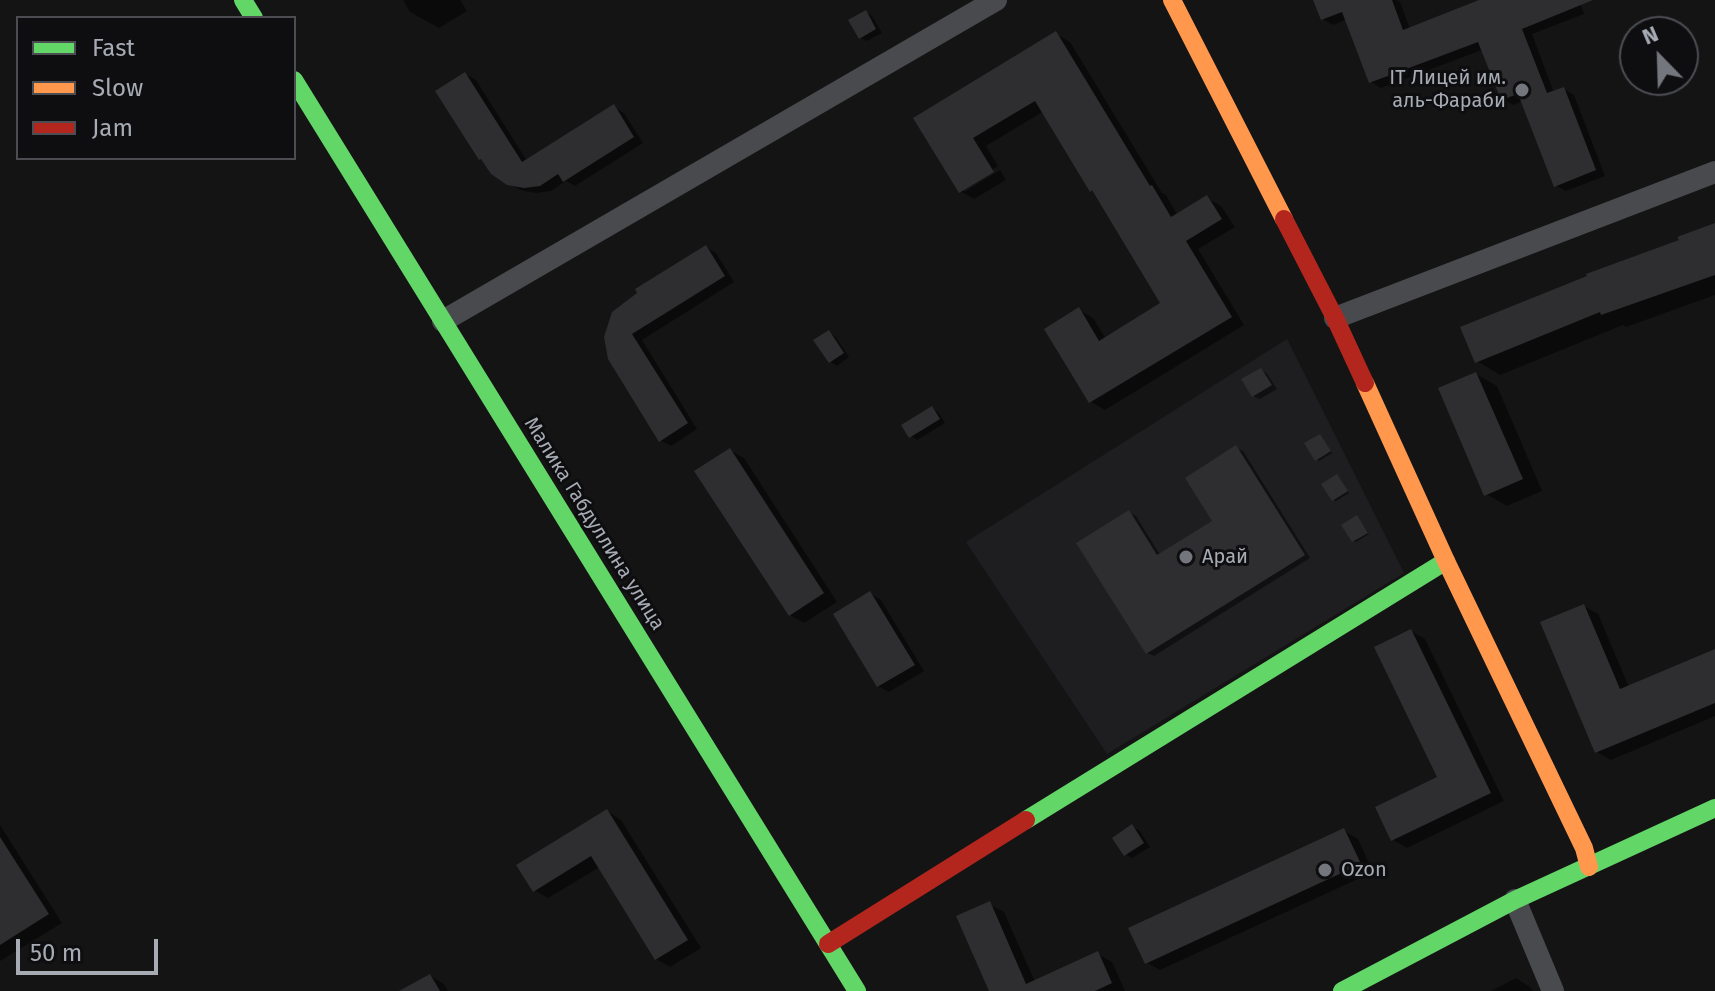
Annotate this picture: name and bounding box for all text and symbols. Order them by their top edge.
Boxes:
legend [16,16,296,160]
north arrow [1619,16,1699,96]
text: N [1638,20,1662,51]
text: Fast [92,34,135,62]
place label: IT Лицей им. аль-Фараби [1389,66,1506,113]
text: Slow [92,74,143,102]
marker: IT Лицей им. аль-Фараби [1513,81,1531,99]
text: Jam [92,114,133,142]
street label: Малика Габдуллина улица [519,413,669,635]
place label: Арай [1202,545,1248,569]
marker: Арай [1177,548,1195,566]
place label: Ozon [1341,858,1387,882]
marker: Ozon [1316,861,1334,879]
scale bar [20,923,162,973]
text: 50 m [30,939,82,967]

